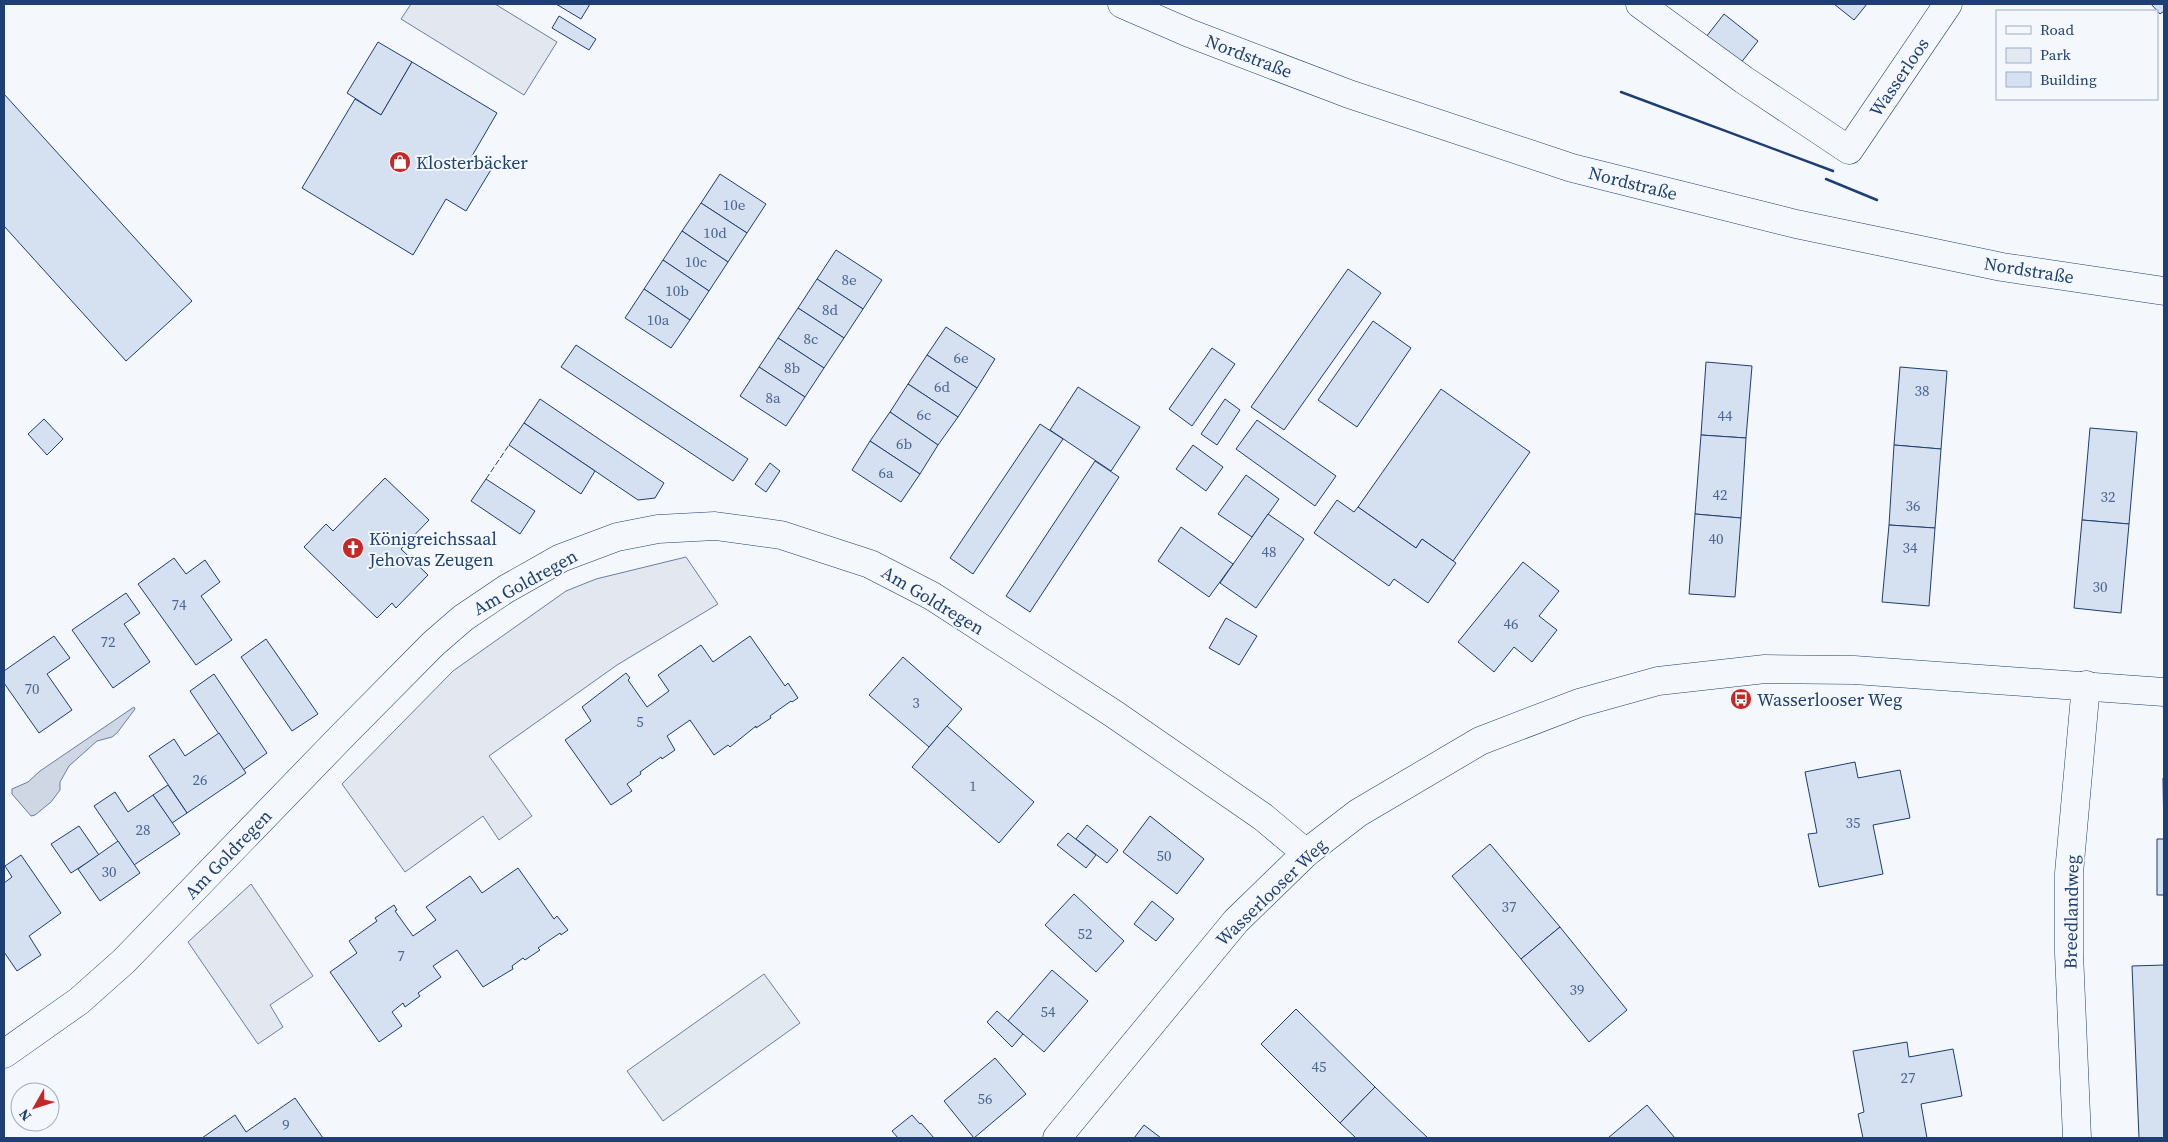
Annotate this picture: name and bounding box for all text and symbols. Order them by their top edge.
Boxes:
legend [1996,10,2158,100]
text: Road [2040,19,2074,40]
street label: Nordstraße [1202,28,1296,84]
street label: Wasserloos [1863,32,1935,121]
text: Park [2040,44,2072,65]
text: Building [2040,69,2097,90]
shop icon: Klosterbäcker [388,150,412,174]
place label: Klosterbäcker [416,150,528,175]
street label: Nordstraße [1586,160,1680,206]
house number: 10e [723,194,746,215]
house number: 10d [703,222,727,243]
house number: 10c [685,251,707,272]
street label: Nordstraße [1982,251,2076,289]
house number: 8e [841,269,857,290]
house number: 10b [665,280,689,301]
house number: 8d [822,299,838,320]
house number: 10a [647,309,670,330]
house number: 8c [804,328,818,349]
house number: 6e [953,347,969,368]
house number: 8b [784,357,800,378]
house number: 6d [934,376,950,397]
house number: 38 [1914,380,1930,401]
house number: 8a [765,387,781,408]
house number: 6c [917,404,931,425]
house number: 44 [1717,405,1733,426]
house number: 6b [896,433,912,454]
house number: 6a [878,462,894,483]
house number: 42 [1712,484,1728,505]
house number: 32 [2100,486,2116,507]
house number: 36 [1905,495,1921,516]
place label: Königreichssaal Jehovas Zeugen [368,526,497,572]
house number: 40 [1708,528,1724,549]
church icon: Königreichssaal Jehovas Zeugen [341,536,365,560]
house number: 34 [1902,537,1918,558]
house number: 48 [1261,541,1277,562]
street label: Am Goldregen [468,543,582,621]
street label: Am Goldregen [877,559,989,641]
house number: 30 [2092,576,2108,597]
house number: 74 [171,594,187,615]
house number: 46 [1503,613,1519,634]
house number: 72 [100,631,116,652]
house number: 70 [24,678,40,699]
bus stop icon: Wasserlooser Weg [1729,687,1753,711]
place label: Wasserlooser Weg [1757,687,1902,712]
house number: 3 [912,692,920,713]
house number: 5 [636,711,644,732]
house number: 26 [192,769,208,790]
house number: 1 [969,775,977,796]
street label: Am Goldregen [179,804,277,904]
house number: 35 [1845,812,1861,833]
house number: 28 [135,819,151,840]
street label: Wasserlooser Weg [1210,833,1332,951]
house number: 50 [1156,845,1172,866]
street label: Breedlandweg [2058,855,2084,969]
house number: 30 [101,861,117,882]
house number: 37 [1501,896,1517,917]
house number: 52 [1077,923,1093,944]
house number: 7 [397,945,405,966]
house number: 39 [1569,979,1585,1000]
house number: 54 [1040,1001,1056,1022]
house number: 45 [1311,1056,1327,1077]
house number: 27 [1900,1067,1916,1088]
north arrow [10,1082,60,1132]
house number: 56 [977,1088,993,1109]
text: N [14,1105,36,1125]
house number: 9 [282,1114,290,1135]

